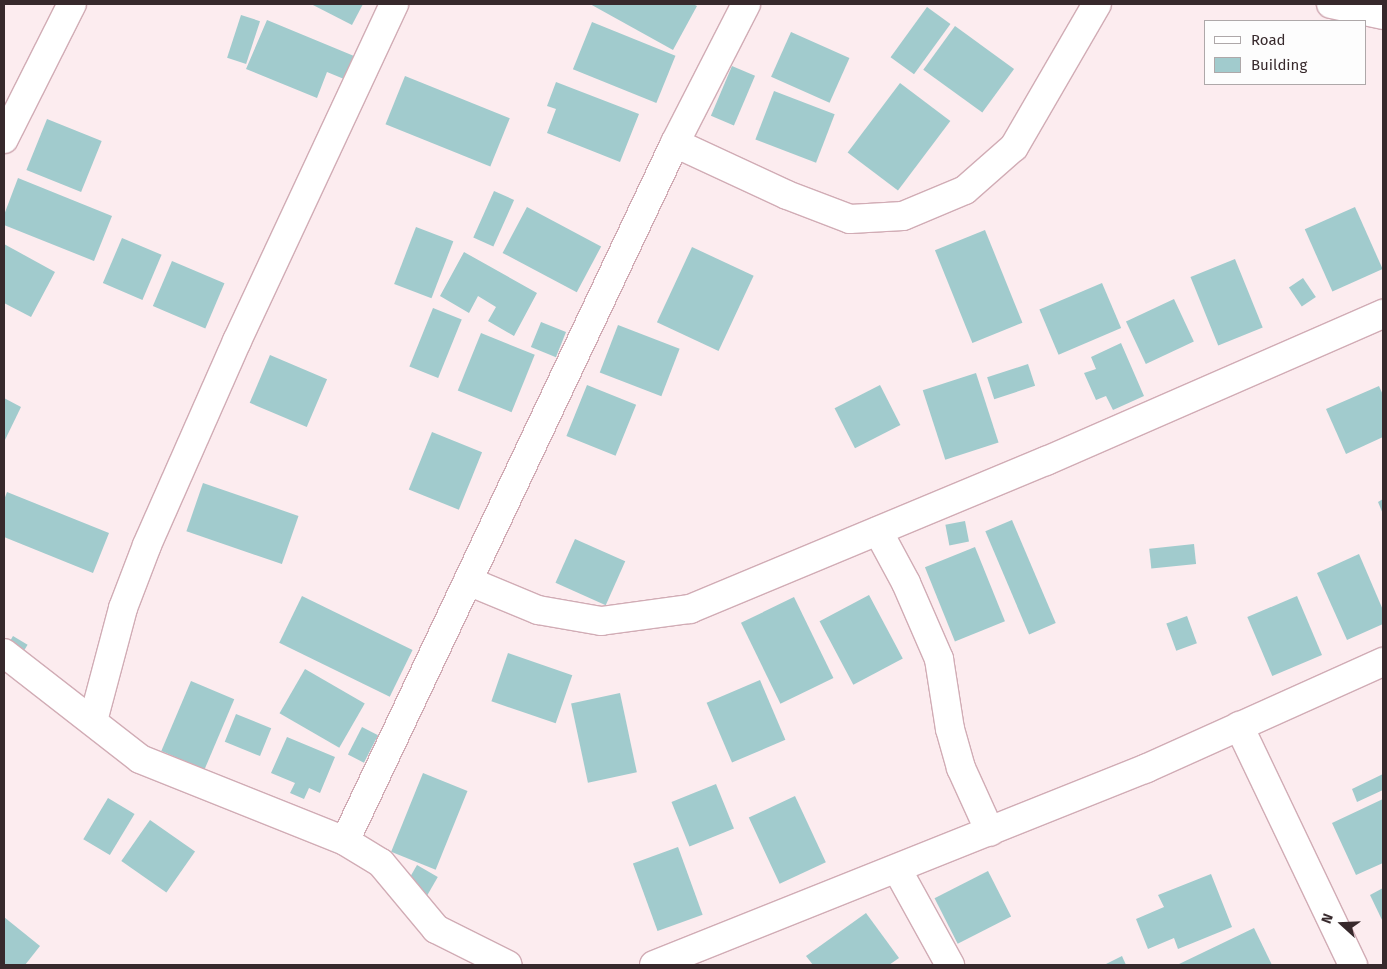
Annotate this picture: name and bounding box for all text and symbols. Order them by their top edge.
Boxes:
legend [1204,20,1367,85]
text: Road [1251,31,1286,49]
text: Building [1251,56,1307,74]
north arrow [1317,899,1367,949]
text: N [1318,911,1337,926]

